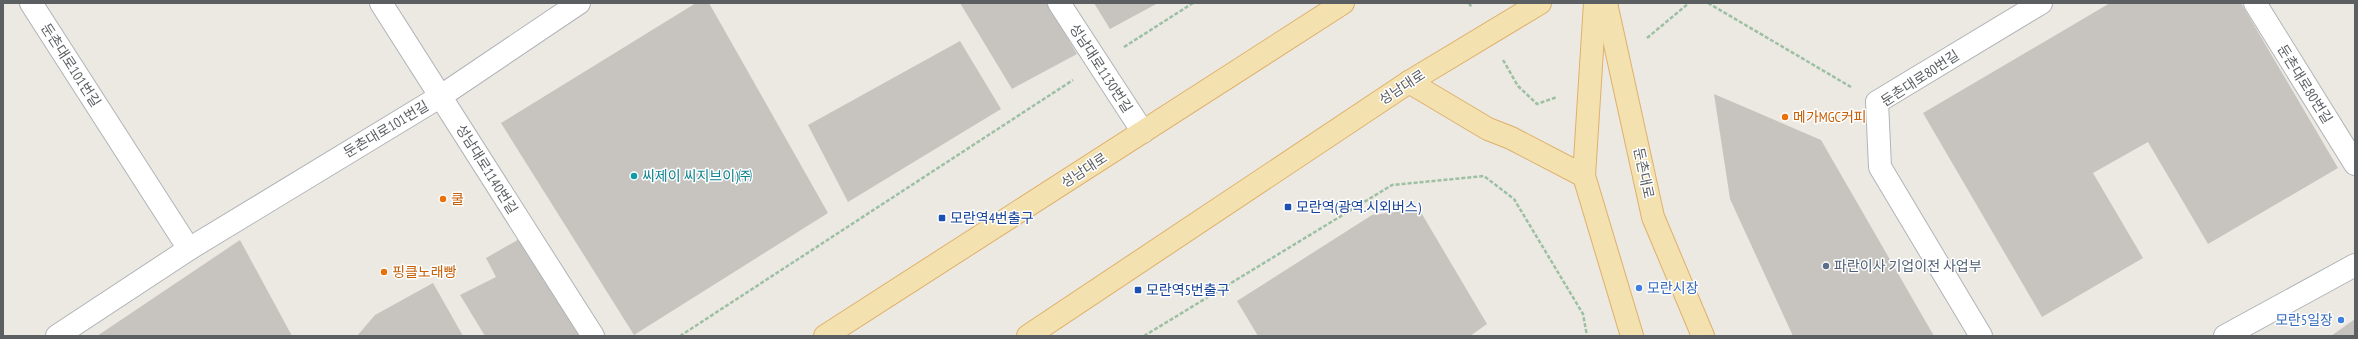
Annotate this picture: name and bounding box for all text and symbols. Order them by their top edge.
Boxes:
street label: 둔촌대로101번길 [37,20,105,110]
street label: 성남대로1130번길 [1066,20,1136,116]
street label: 둔촌대로80번길 [2274,41,2336,127]
street label: 둔촌대로80번길 [1877,46,1963,110]
street label: 성남대로 [1375,65,1429,109]
street label: 둔촌대로101번길 [340,97,432,161]
place label: 메가MGC커피 [1793,108,1867,126]
marker: 메가MGC커피 [1780,112,1790,122]
street label: 성남대로1140번길 [452,121,522,217]
street label: 둔촌대로 [1630,146,1658,200]
street label: 성남대로 [1057,148,1111,192]
place label: 씨제이 씨지브이)㈜ [642,167,752,185]
marker: 씨제이 씨지브이)㈜ [629,171,639,181]
place label: 쿨 [451,190,464,208]
marker: 쿨 [438,194,448,204]
place label: 모란역(광역.시외버스) [1296,198,1422,216]
marker: 모란역(광역.시외버스) [1283,202,1293,212]
place label: 모란역4번출구 [950,209,1034,227]
marker: 모란역4번출구 [937,213,947,223]
place label: 파란이사 기업이전 사업부 [1834,257,1982,275]
marker: 파란이사 기업이전 사업부 [1821,261,1831,271]
place label: 핑클노래빵 [392,263,457,281]
marker: 핑클노래빵 [379,267,389,277]
place label: 모란시장 [1647,279,1699,297]
place label: 모란역5번출구 [1146,281,1230,299]
marker: 모란시장 [1634,283,1644,293]
marker: 모란역5번출구 [1133,285,1143,295]
place label: 모란5일장 [2275,311,2333,329]
marker: 모란5일장 [2336,315,2346,325]

